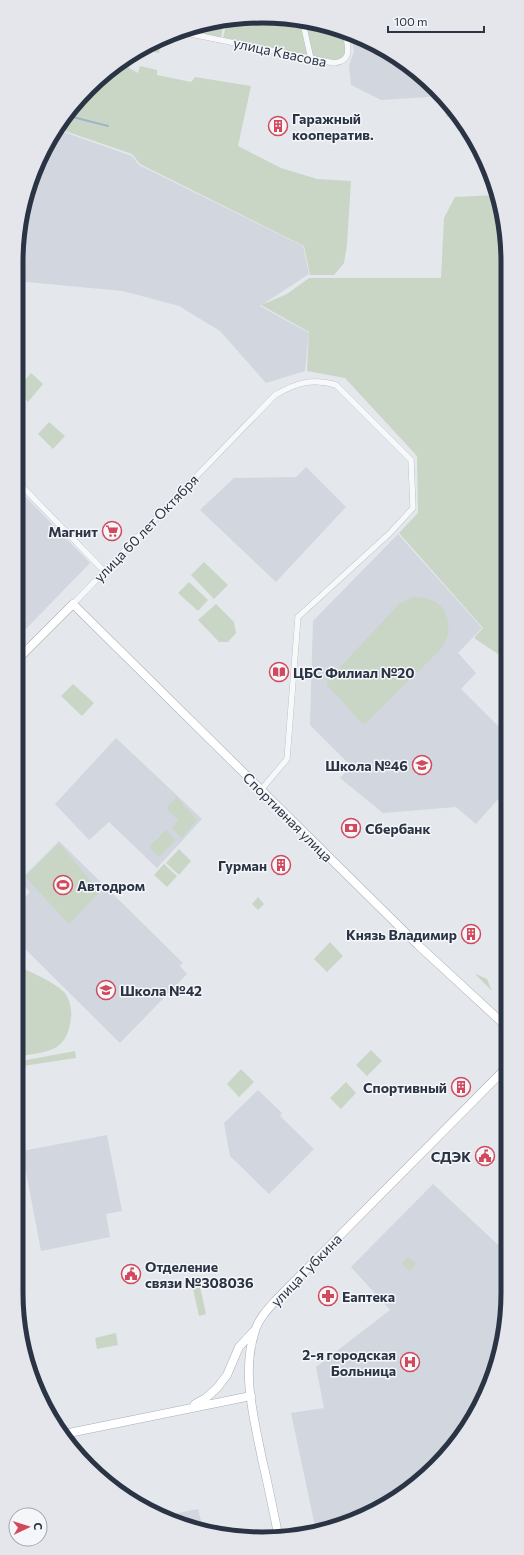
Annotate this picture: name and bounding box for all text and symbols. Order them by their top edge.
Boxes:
scale bar [388,8,484,34]
text: 100 m [394,14,428,28]
street label: улица Квасова [232,34,328,70]
place label: Гаражный кооператив. [292,110,374,143]
building icon: Гаражный кооператив. [267,115,289,137]
street label: улица 60 лет Октября [90,471,202,585]
supermarket icon: Магнит [101,520,123,542]
place label: Магнит [48,523,98,540]
library icon: ЦБС Филиал №20 [268,661,290,683]
place label: ЦБС Филиал №20 [293,664,414,681]
school or university icon: Школа №46 [411,754,433,776]
place label: Школа №46 [325,757,408,774]
street label: Спортивная улица [240,769,336,865]
bank icon: Сбербанк [340,817,362,839]
place label: Сбербанк [365,820,430,837]
building icon: Гурман [270,854,292,876]
place label: Гурман [218,857,267,874]
sports icon: Автодром [52,874,74,896]
place label: Автодром [77,877,145,894]
building icon: Князь Владимир [460,923,482,945]
place label: Князь Владимир [346,926,457,943]
school or university icon: Школа №42 [95,979,117,1001]
place label: Школа №42 [120,982,202,999]
building icon: Спортивный [450,1076,472,1098]
place label: Спортивный [363,1079,447,1096]
public building icon: СДЭК [474,1145,496,1167]
place label: СДЭК [431,1148,471,1165]
street label: улица Губкина [267,1230,345,1310]
place label: Отделение связи №308036 [145,1258,254,1291]
public building icon: Отделение связи №308036 [120,1263,142,1285]
pharmacy icon: Еаптека [317,1285,339,1307]
place label: Еаптека [342,1288,395,1305]
place label: 2-я городская Больница [302,1346,396,1379]
hospital icon: 2-я городская Больница [399,1351,421,1373]
north arrow [8,1507,48,1547]
text: С [32,1522,45,1531]

